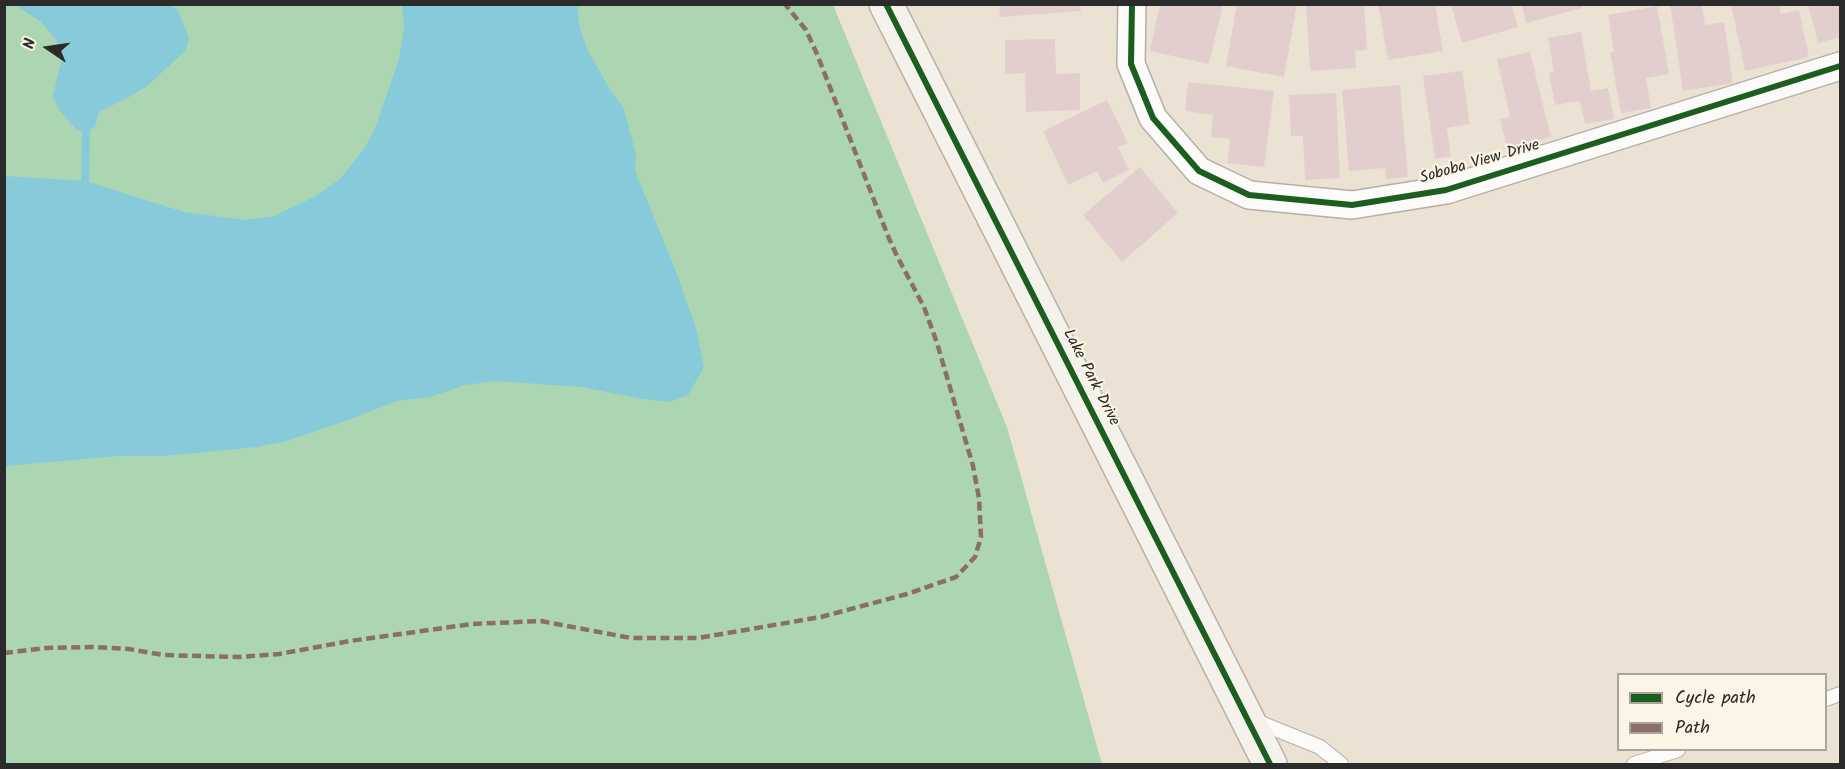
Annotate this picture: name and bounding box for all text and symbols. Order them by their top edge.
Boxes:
north arrow [18,18,78,78]
text: N [17,36,43,52]
street label: Soboba View Drive [1418,137,1542,189]
street label: Lake Park Drive [1057,326,1123,430]
legend [1617,673,1827,751]
text: Cycle path [1675,684,1756,713]
text: Path [1675,714,1710,743]

